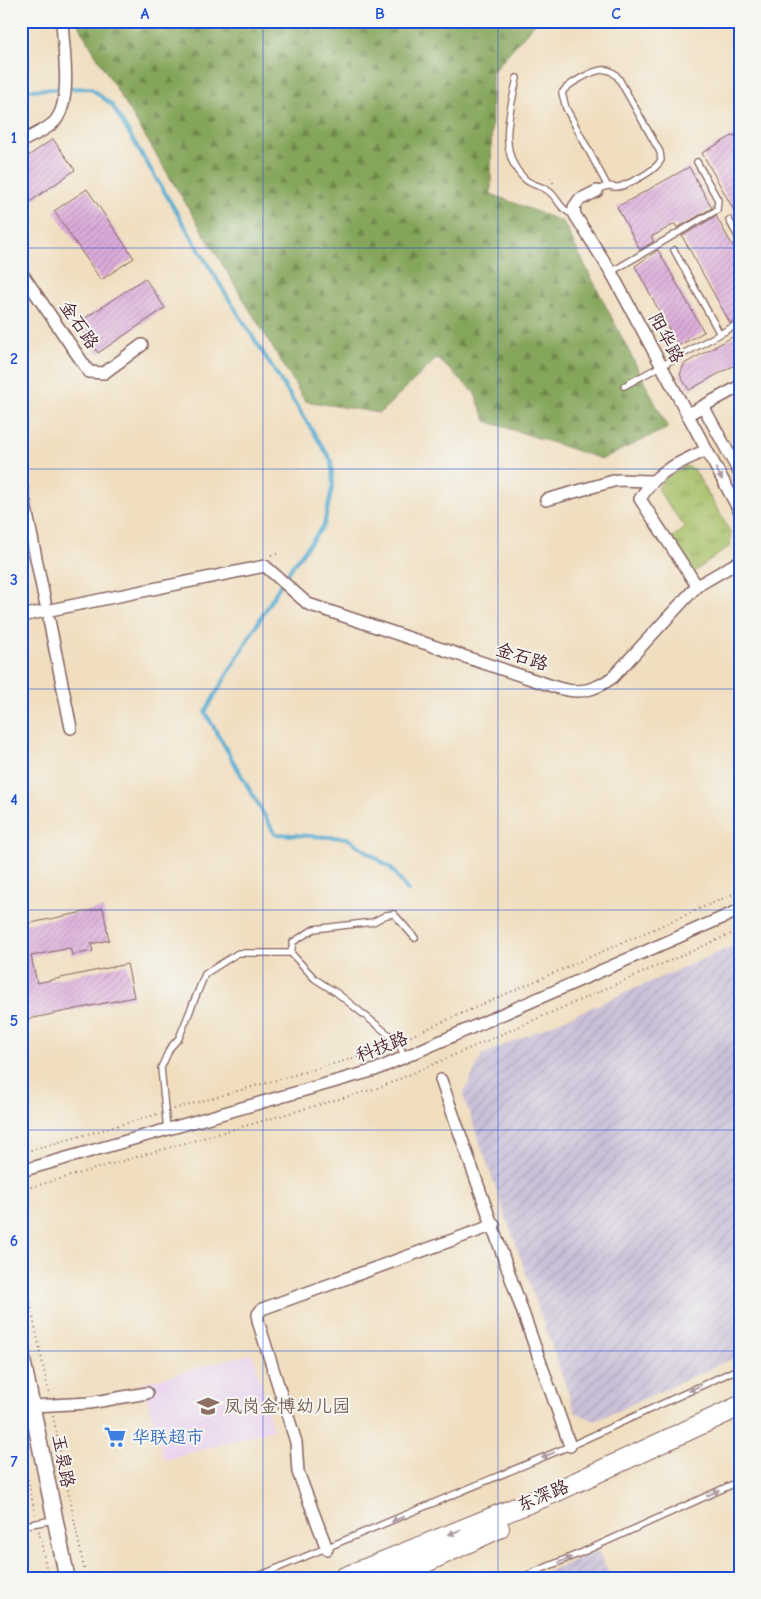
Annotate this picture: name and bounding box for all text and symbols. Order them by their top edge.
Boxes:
text: A [141,5,150,23]
text: B [375,5,385,23]
text: C [611,5,621,23]
text: 1 [11,129,17,147]
street label: 金石路 [55,297,103,353]
street label: 阳华路 [644,309,688,367]
text: 2 [10,350,18,368]
one-way arrow [714,467,723,480]
text: 3 [10,571,18,589]
street label: 金石路 [493,639,551,675]
text: 4 [10,791,18,809]
text: 5 [10,1012,18,1030]
street label: 科技路 [353,1028,411,1066]
text: 6 [10,1232,18,1250]
one-way arrow [688,1384,703,1392]
school or university icon: 凤岗金博幼儿园 [195,1393,221,1419]
place label: 凤岗金博幼儿园 [224,1396,350,1417]
supermarket icon: 华联超市 [102,1424,128,1450]
place label: 华联超市 [132,1427,204,1448]
street label: 玉泉路 [48,1432,78,1490]
one-way arrow [541,1452,555,1460]
text: 7 [10,1453,18,1471]
street label: 东深路 [514,1476,572,1516]
one-way arrow [706,1489,720,1497]
one-way arrow [391,1515,405,1523]
one-way arrow [448,1529,463,1536]
one-way arrow [558,1555,572,1563]

